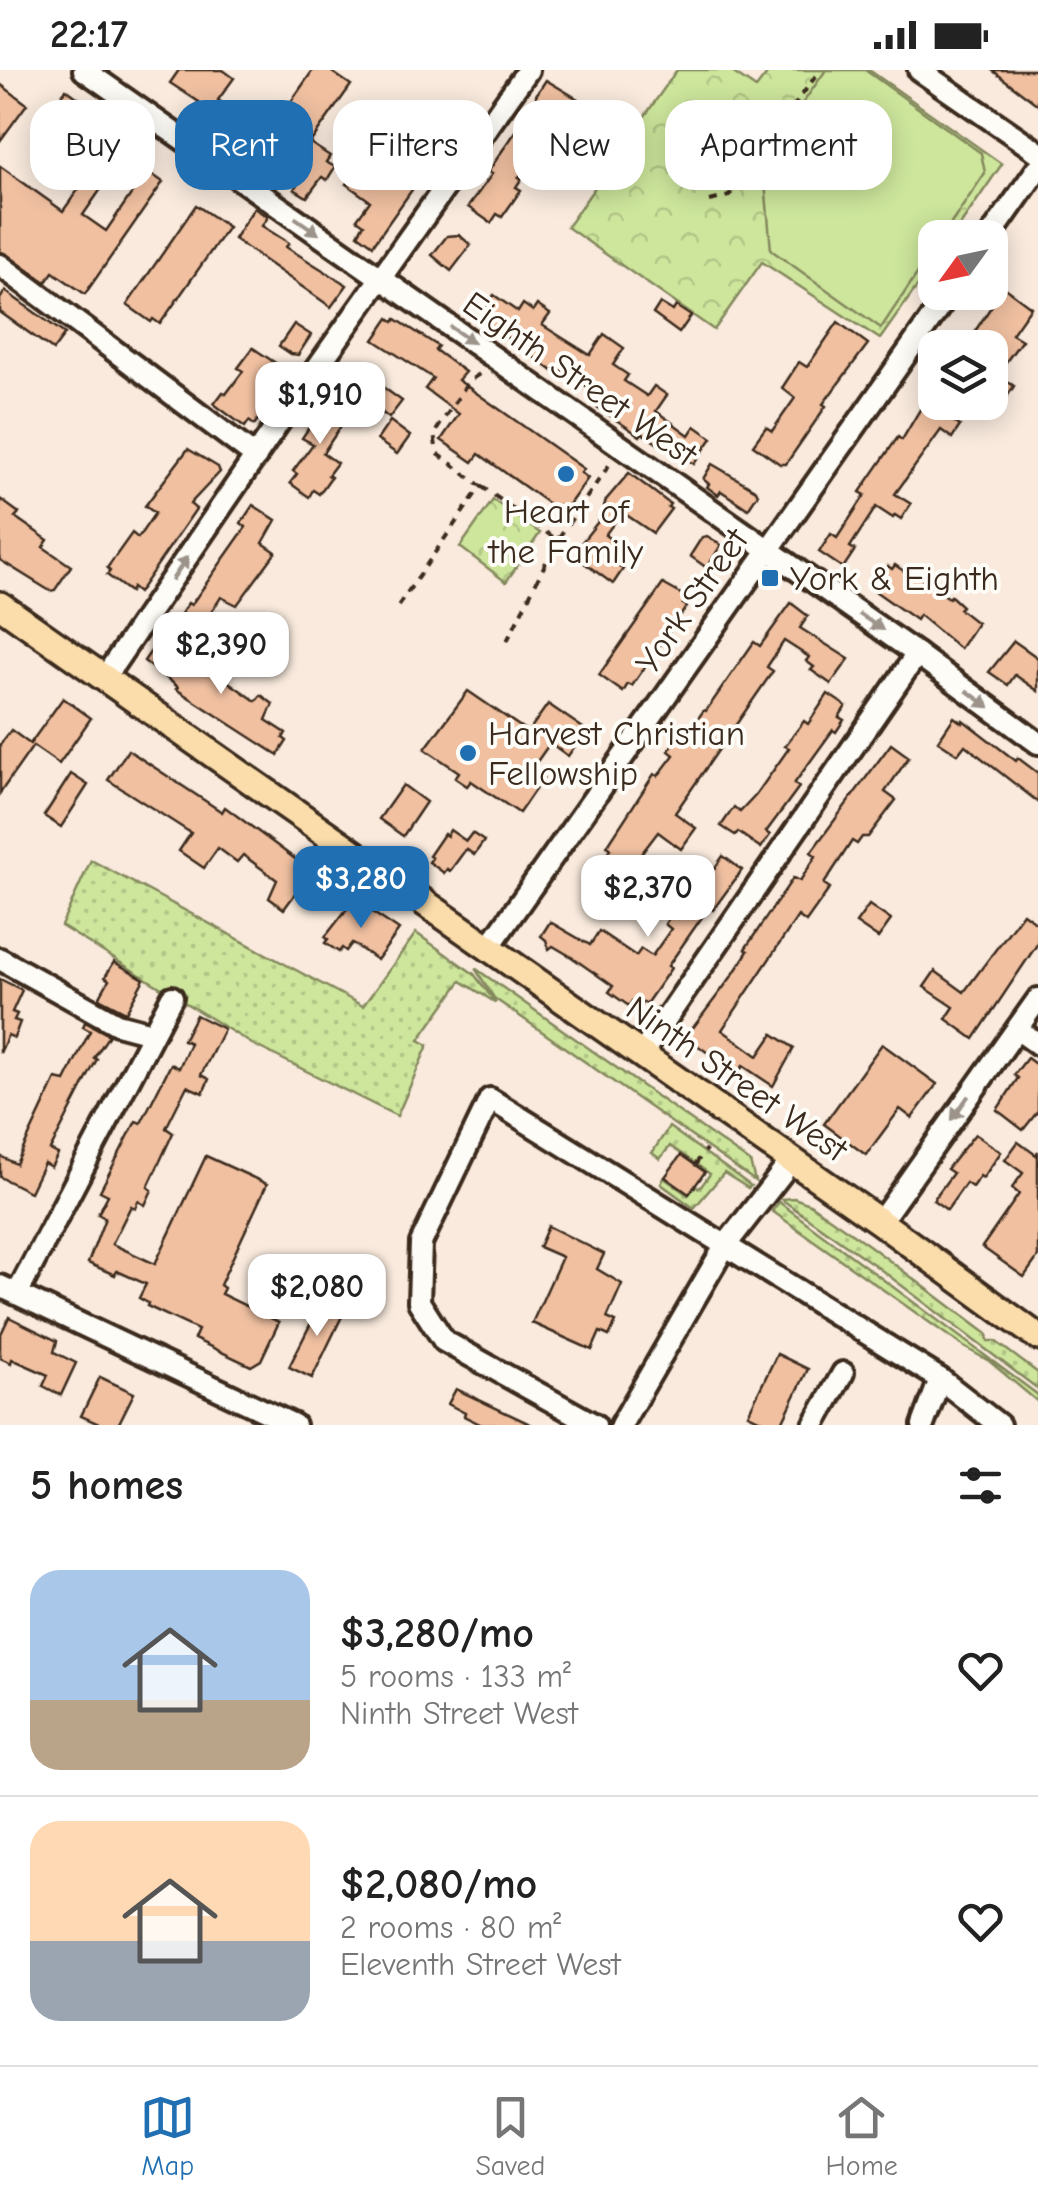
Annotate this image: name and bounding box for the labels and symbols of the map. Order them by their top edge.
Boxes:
one-way arrow [293,216,320,235]
north arrow [918,220,1008,310]
street label: Eighth Street West [455,283,706,476]
one-way arrow [449,325,475,344]
pin: $1,910 [239,362,401,447]
marker: Heart of the Family [555,463,577,485]
place label: Heart of the Family [487,491,644,572]
street label: York Street [627,520,757,681]
one-way arrow [170,554,189,581]
place label: York & Eighth [790,558,999,599]
marker: York & Eighth [759,567,781,589]
pin: $2,390 [140,612,302,697]
one-way arrow [857,613,884,631]
one-way arrow [965,688,991,708]
place label: Harvest Christian Fellowship [488,713,745,794]
marker: Harvest Christian Fellowship [457,742,479,764]
pin: $3,280 [280,846,442,931]
pin: $2,370 [567,855,729,940]
street label: Ninth Street West [619,988,856,1171]
one-way arrow [951,1095,970,1122]
pin: $2,080 [236,1254,398,1339]

